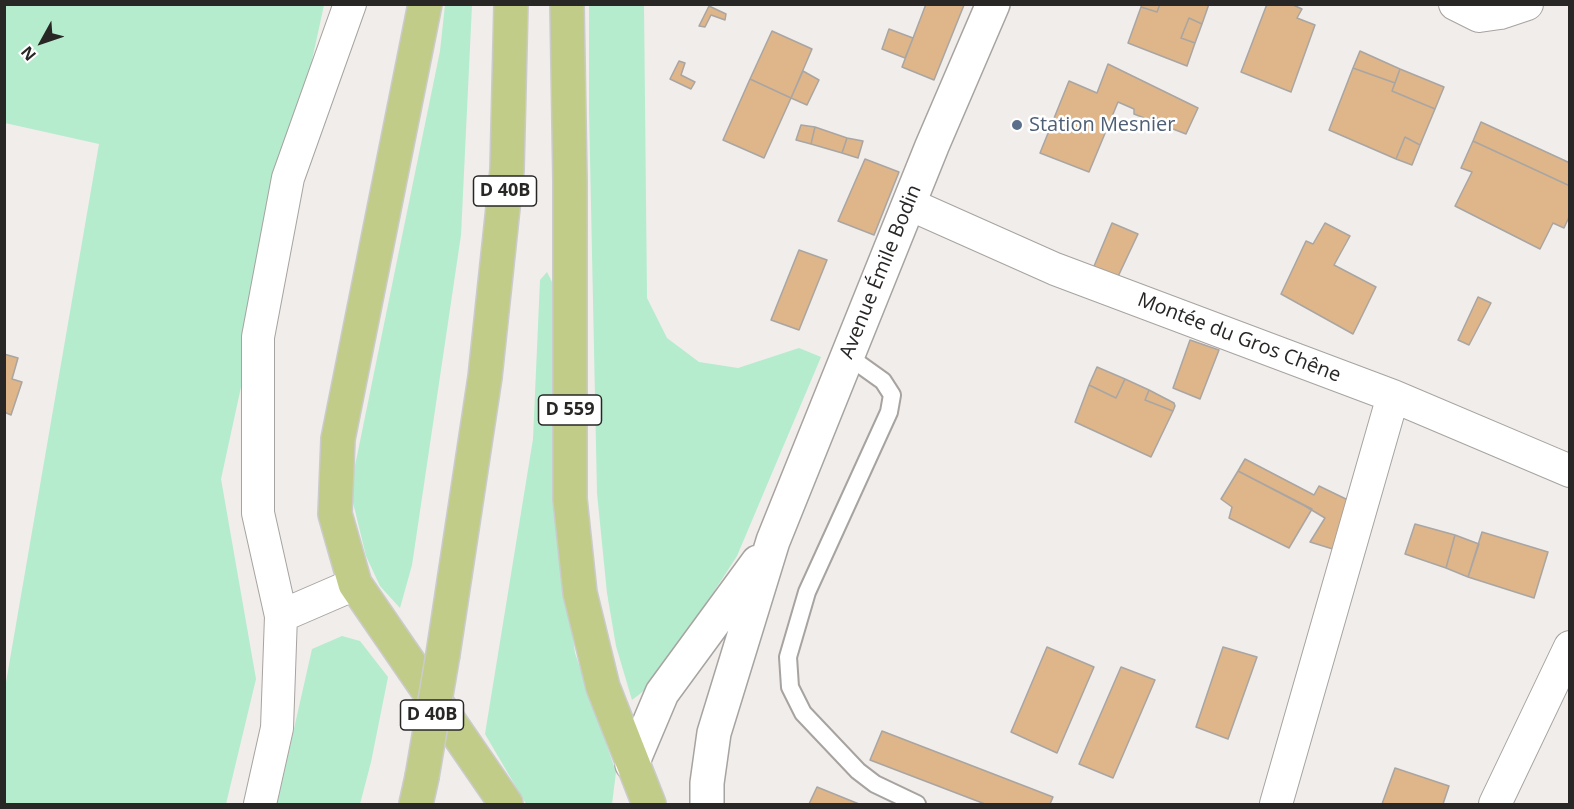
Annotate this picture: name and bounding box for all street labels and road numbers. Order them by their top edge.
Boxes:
road number: D 40B [474,176,536,206]
street label: Avenue Émile Bodin [835,182,927,362]
street label: Montée du Gros Chêne [1134,288,1344,388]
road number: D 559 [538,395,602,425]
road number: D 40B [400,700,464,730]

